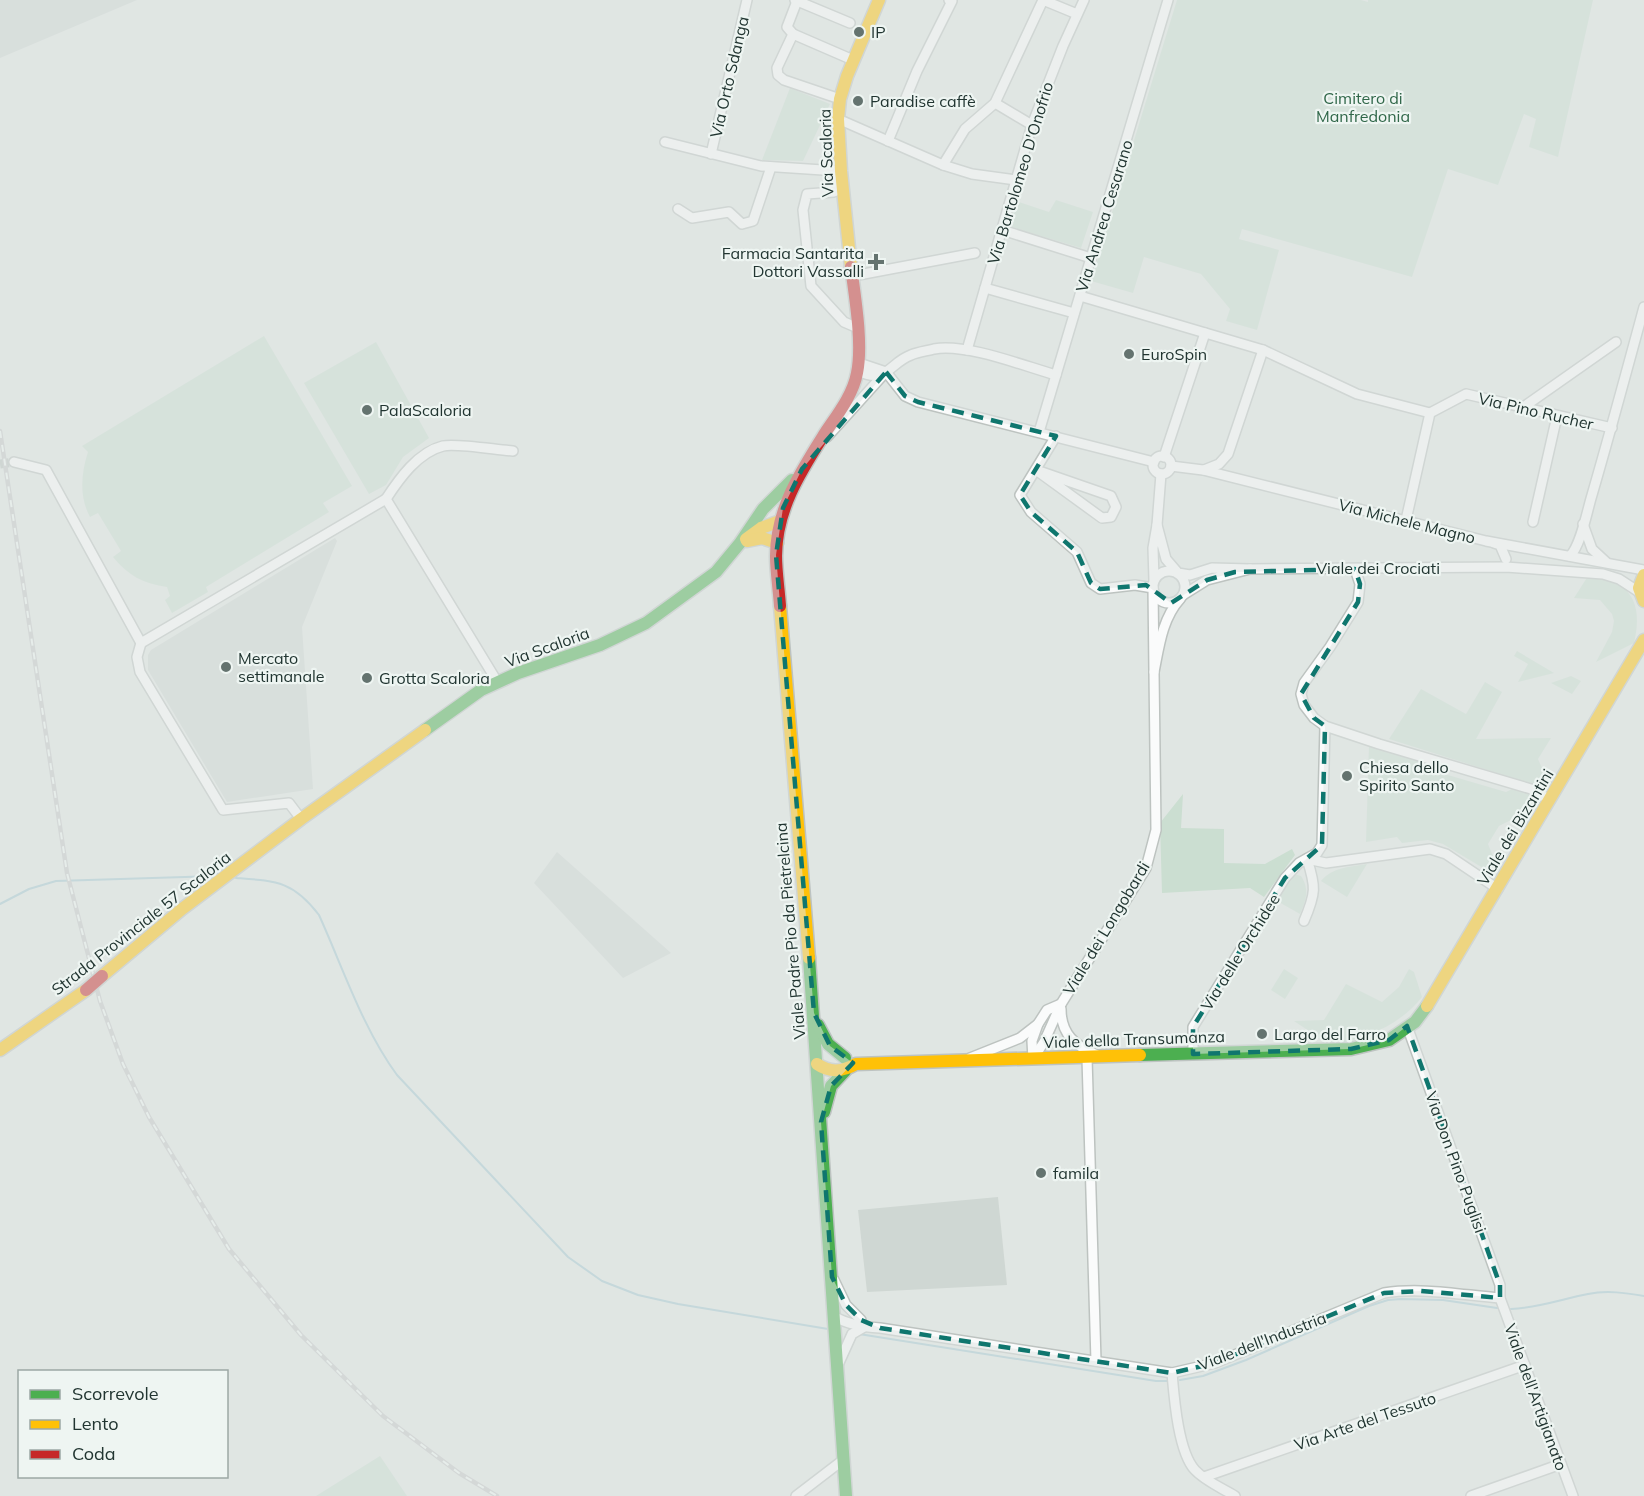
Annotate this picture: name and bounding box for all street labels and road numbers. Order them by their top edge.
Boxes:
street label: Via Orto Sdanga [705,14,753,140]
street label: Via Bartolomeo D'Onofrio [983,79,1057,267]
street label: Via Scaloria [814,109,838,197]
street label: Via Andrea Cesarano [1071,137,1137,295]
street label: Via Pino Rucher [1476,388,1596,434]
street label: Via Michele Magno [1336,494,1478,548]
street label: Viale dei Crociati [1316,558,1440,578]
street label: Via Scaloria [502,622,592,672]
street label: Viale dei Bizantini [1472,765,1558,889]
street label: Viale Padre Pio da Pietrelcina [771,822,809,1040]
street label: Strada Provinciale 57 Scaloria [47,847,235,999]
street label: Viale dei Longobardi [1058,858,1154,998]
street label: Via delle Orchidee [1196,890,1284,1014]
street label: Viale della Transumanza [1043,1026,1225,1052]
street label: Via Don Pino Puglisi [1421,1089,1491,1235]
street label: Viale dell'Industria [1195,1307,1329,1375]
street label: Viale dell'Artigianato [1500,1321,1572,1473]
street label: Via Arte del Tessuto [1292,1387,1438,1455]

